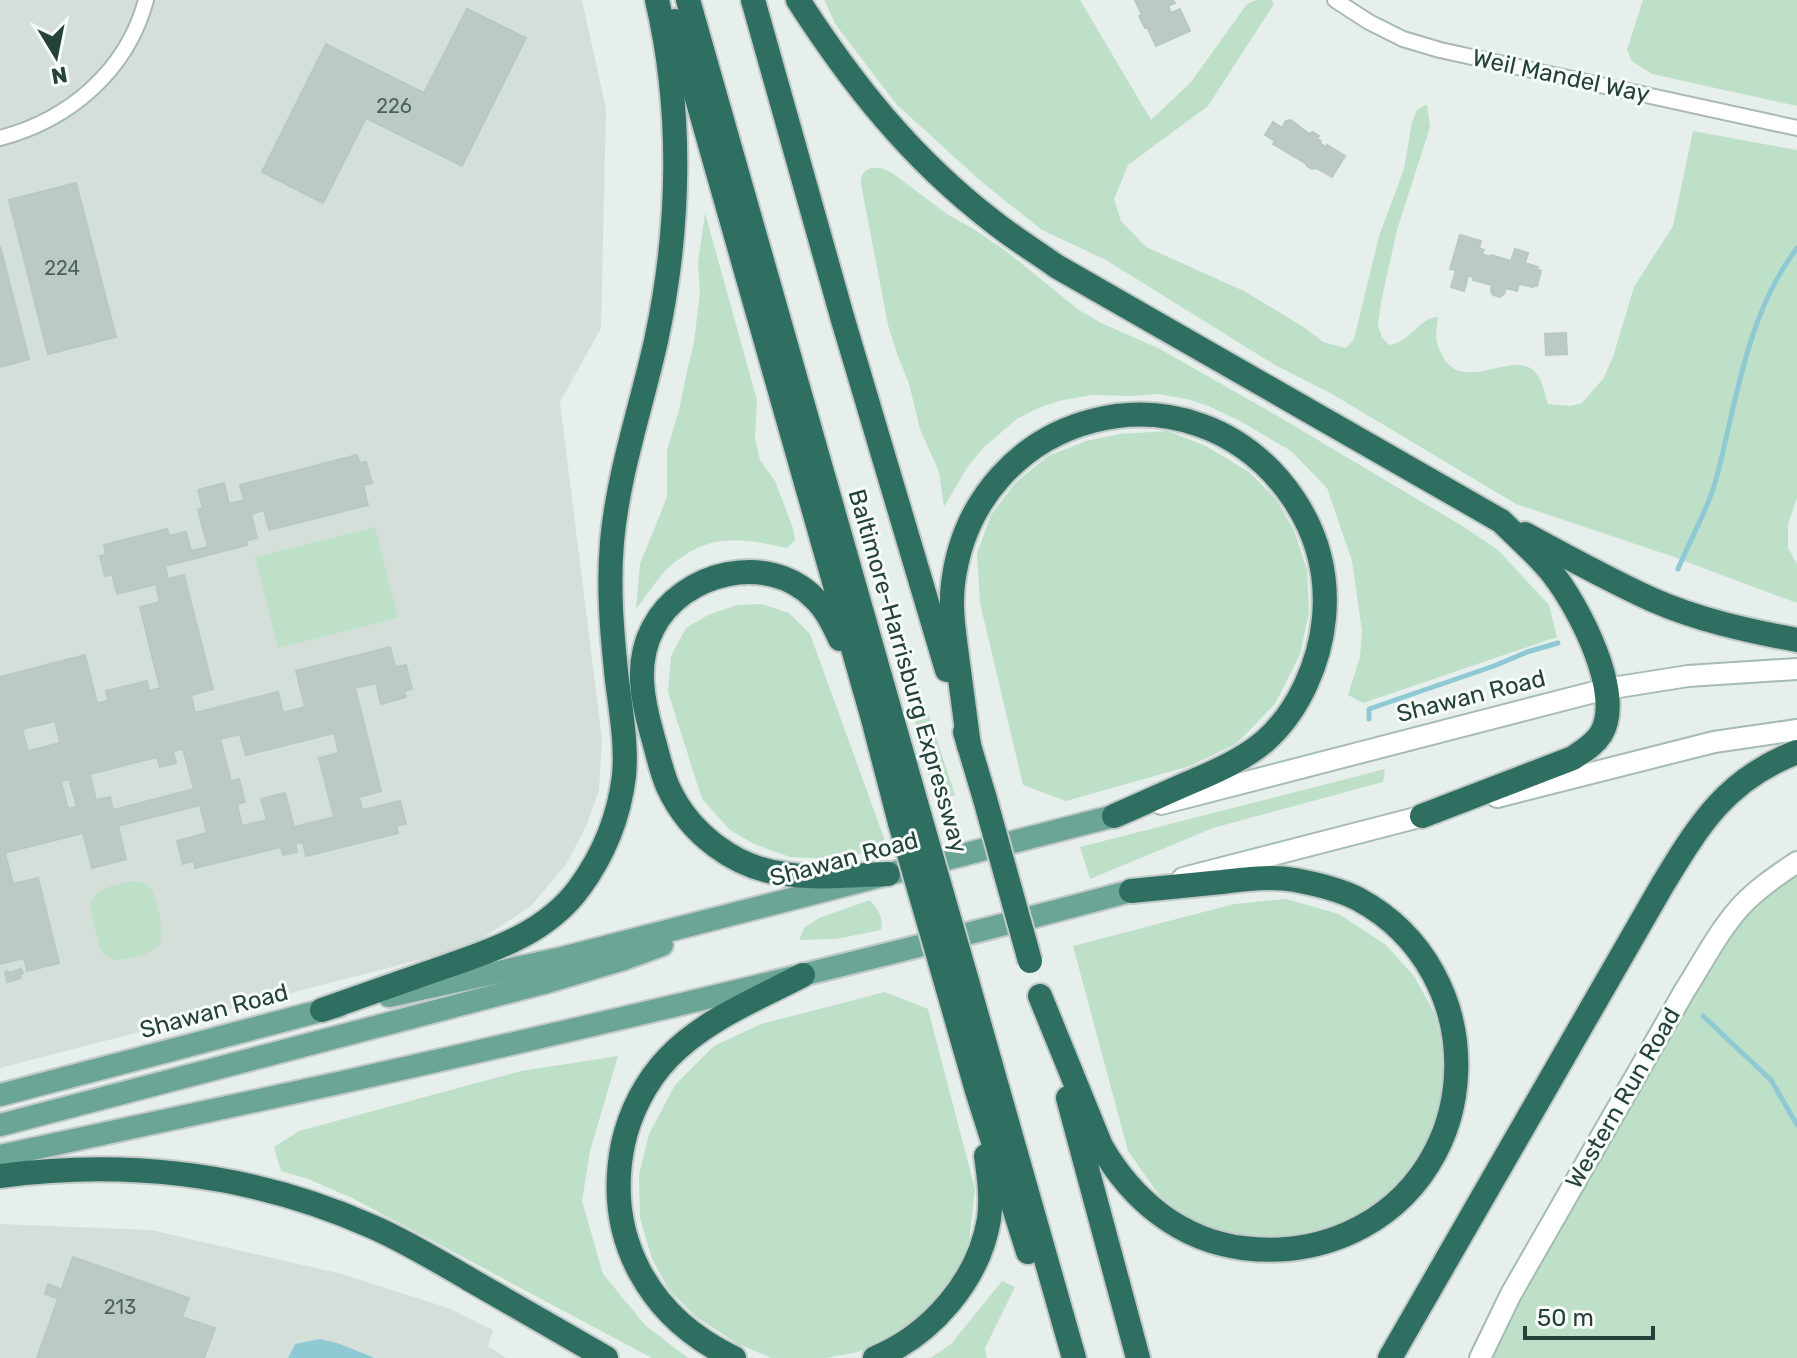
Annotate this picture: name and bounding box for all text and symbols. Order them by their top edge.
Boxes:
north arrow [16,16,96,96]
street label: Weil Mandel Way [1470,44,1652,108]
text: N [49,61,70,90]
house number: 226 [376,94,412,118]
house number: 224 [44,256,80,280]
street label: Baltimore-Harrisburg Expressway [843,486,973,856]
street label: Shawan Road [1394,664,1548,728]
street label: Shawan Road [767,826,921,892]
street label: Shawan Road [137,978,291,1044]
street label: Western Run Road [1560,1003,1686,1193]
scale bar [1525,1290,1653,1340]
house number: 213 [104,1295,136,1319]
text: 50 m [1537,1304,1594,1332]

